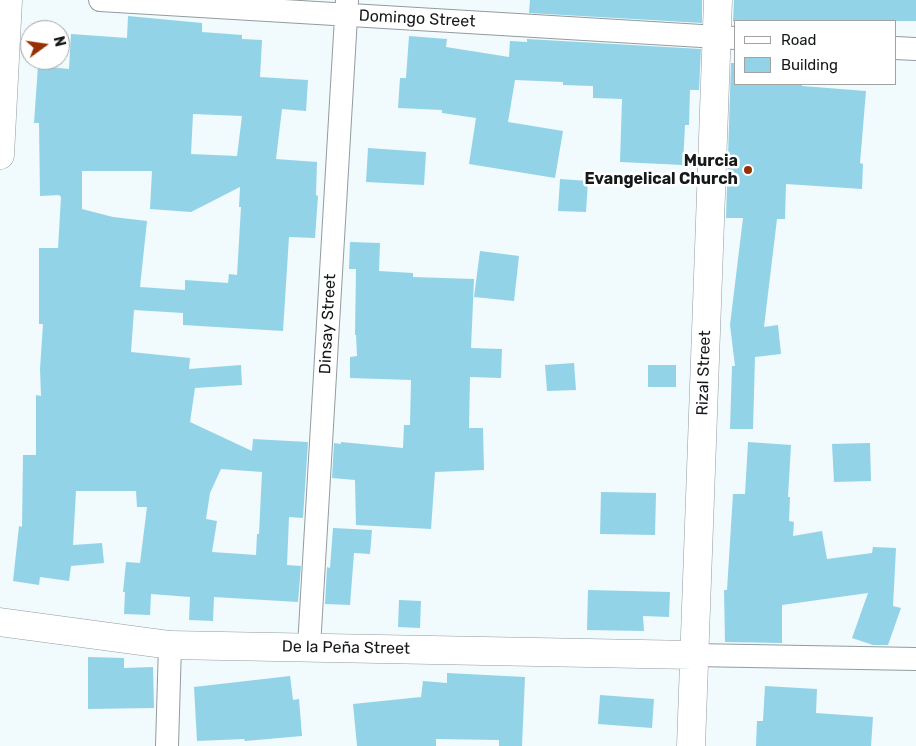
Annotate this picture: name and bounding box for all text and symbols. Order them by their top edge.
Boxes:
street label: Domingo Street [358,6,476,32]
north arrow [20,20,70,70]
legend [734,20,896,85]
text: Road [781,31,817,49]
text: N [50,35,69,48]
text: Building [781,56,838,74]
place label: Murcia Evangelical Church [584,151,738,189]
marker: Murcia Evangelical Church [742,164,754,176]
street label: Dinsay Street [316,273,340,375]
street label: Rizal Street [693,330,715,416]
street label: De la Peña Street [282,637,410,659]

